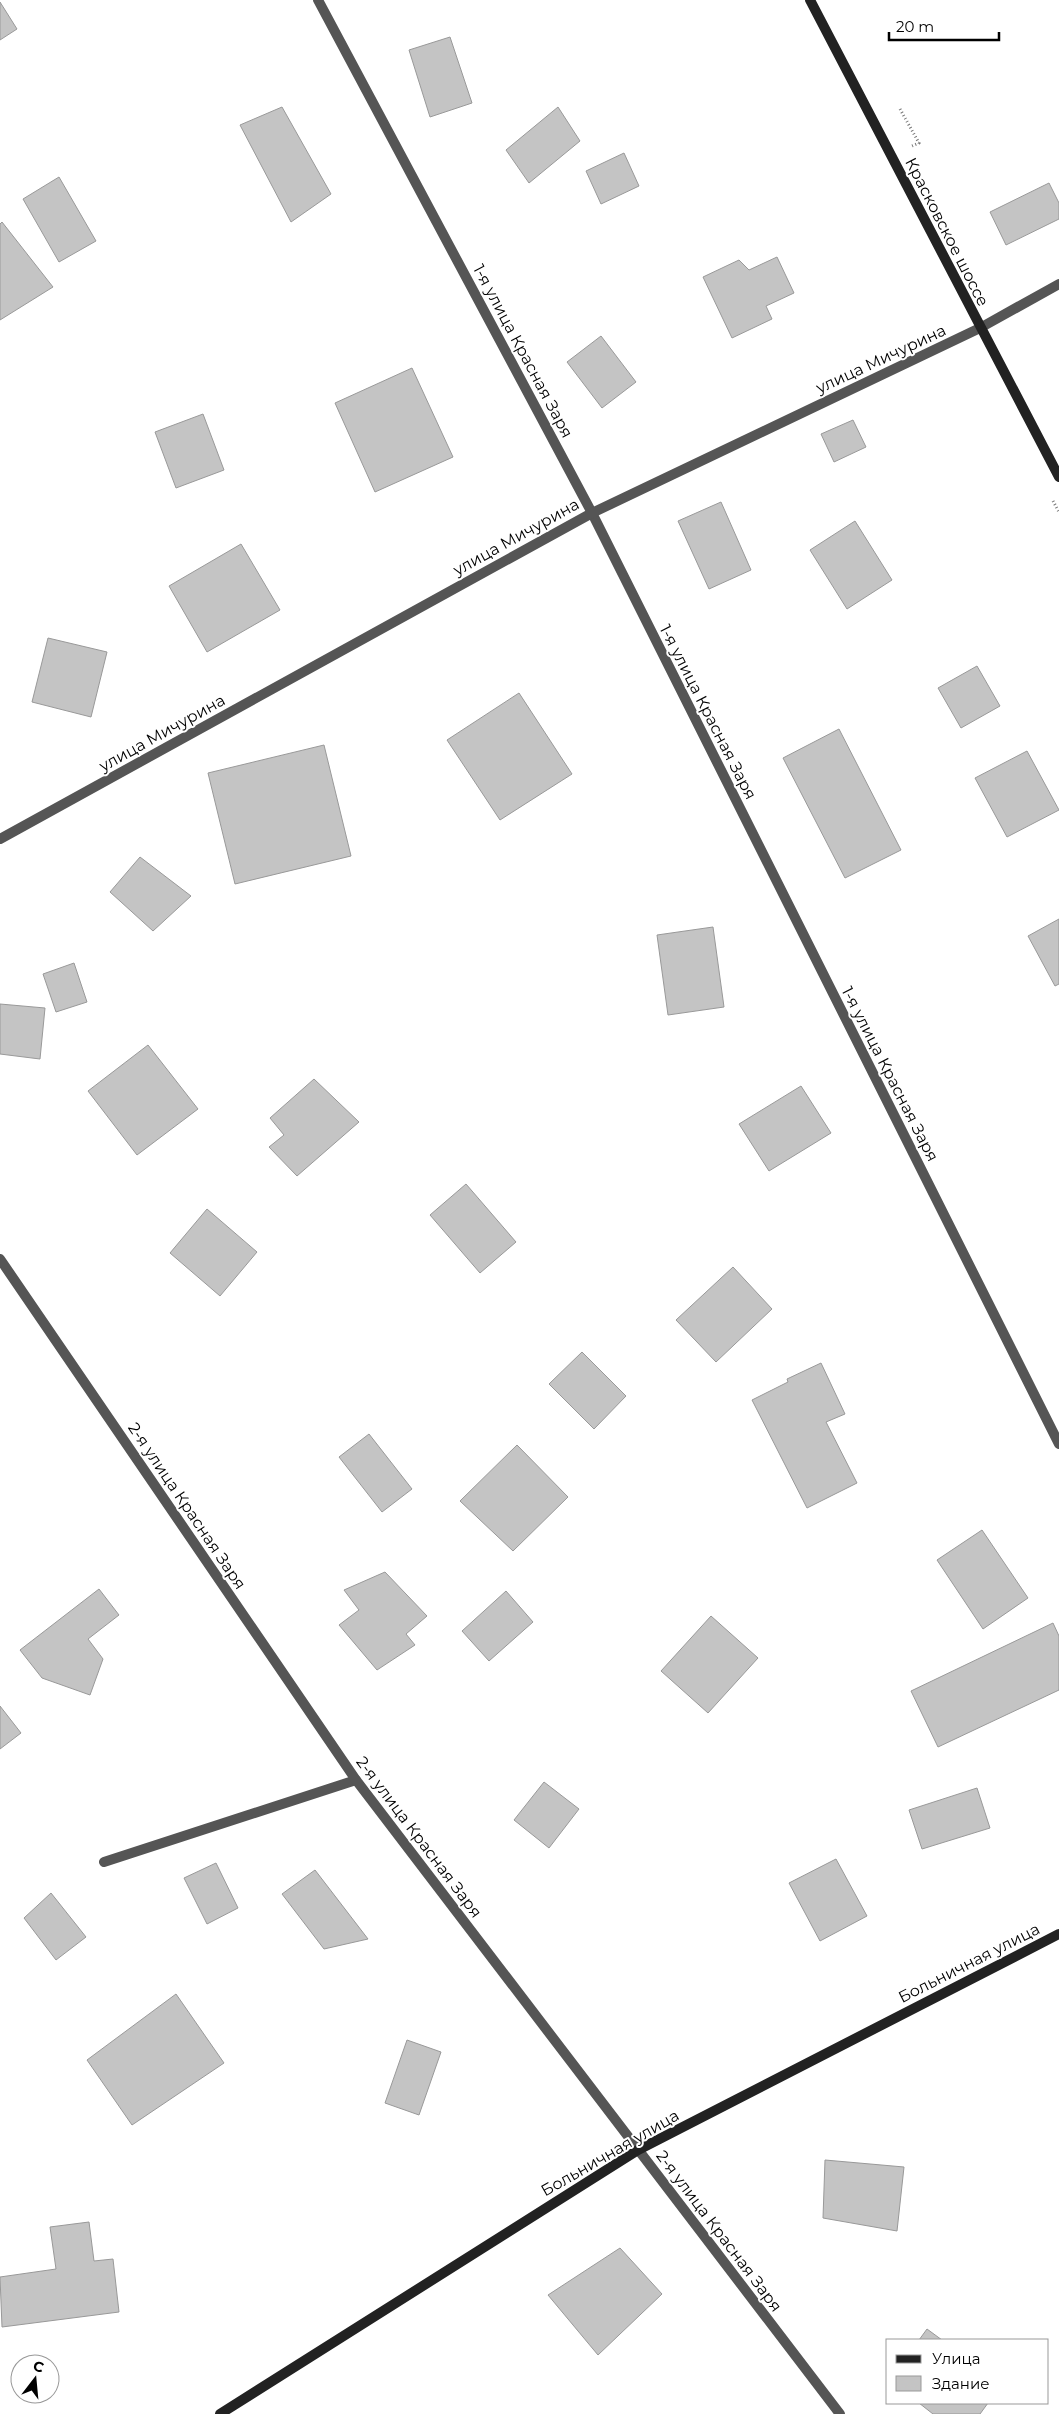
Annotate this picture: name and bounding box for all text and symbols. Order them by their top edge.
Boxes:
scale bar [889,10,999,42]
text: 20 m [896,17,934,36]
street label: Красковское шоссе [901,155,993,309]
street label: 1-я улица Красная Заря [469,261,577,441]
street label: улица Мичурина [812,321,949,398]
street label: улица Мичурина [449,494,582,580]
street label: 1-я улица Красная Заря [656,621,760,803]
street label: улица Мичурина [95,690,228,776]
street label: 1-я улица Красная Заря [838,983,942,1165]
street label: 2-я улица Красная Заря [124,1419,250,1593]
street label: 2-я улица Красная Заря [352,1753,486,1921]
street label: Больничная улица [895,1919,1043,2007]
street label: Больничная улица [538,2106,682,2200]
street label: 2-я улица Красная Заря [652,2147,786,2315]
legend [886,2339,1049,2404]
text: Улица [932,2349,980,2368]
north arrow [10,2354,60,2404]
text: С [31,2356,46,2377]
text: Здание [932,2374,990,2393]

